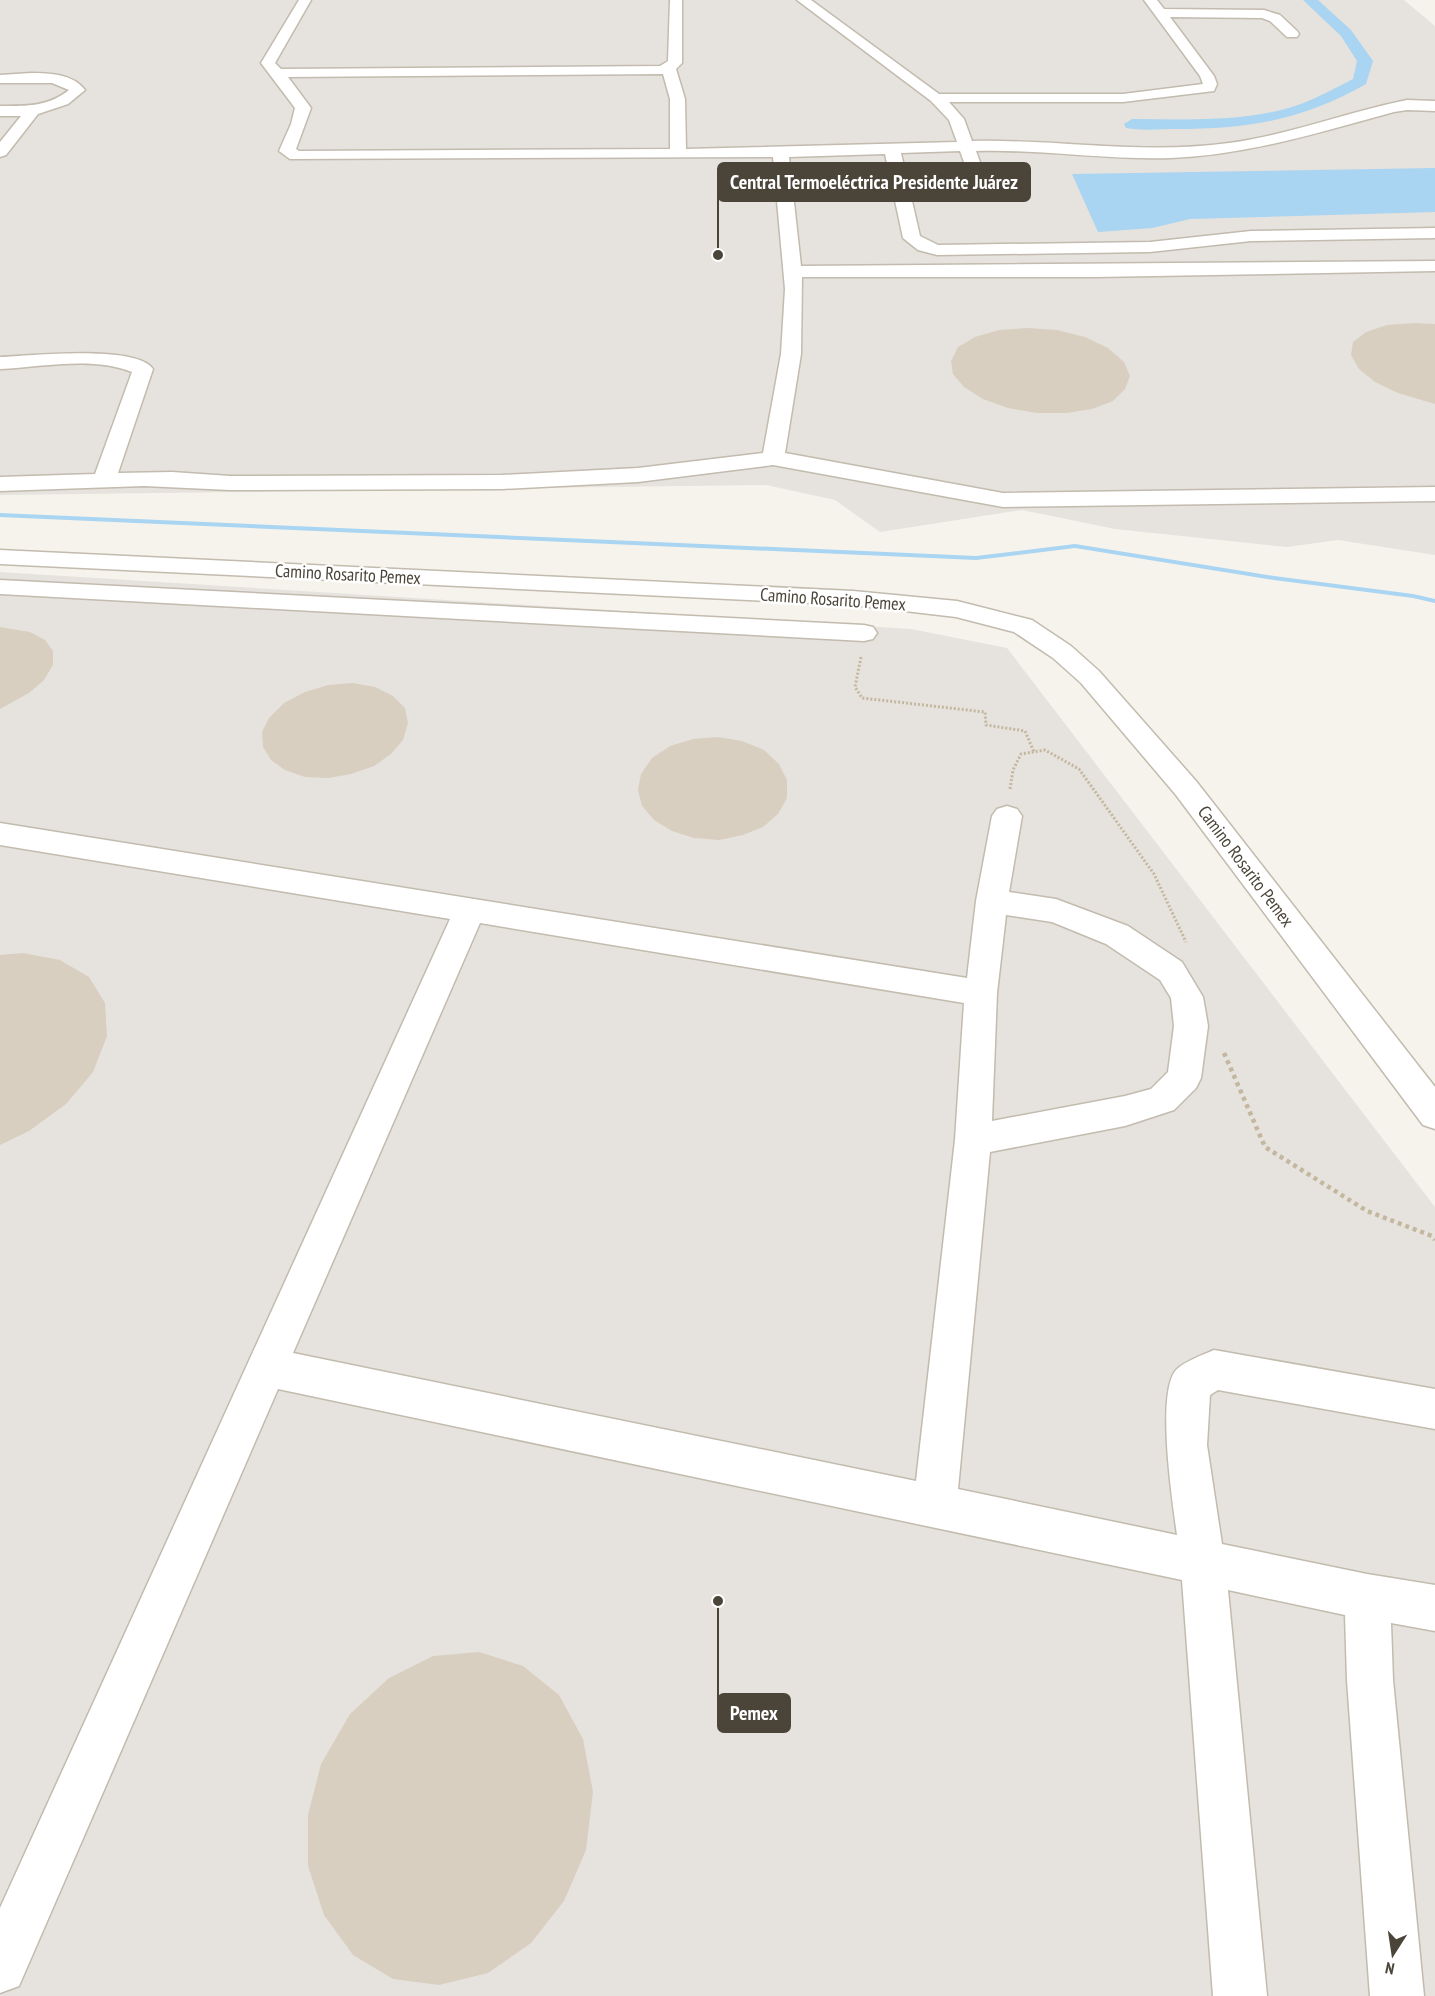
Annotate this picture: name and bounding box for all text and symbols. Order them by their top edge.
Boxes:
callout: Central Termoeléctrica Presidente Juárez [718,163,1030,201]
text: Central Termoeléctrica Presidente Juárez [730,169,1018,195]
street label: Camino Rosarito Pemex [275,559,422,589]
street label: Camino Rosarito Pemex [759,582,907,616]
street label: Camino Rosarito Pemex [1193,801,1299,932]
callout: Pemex [718,1694,790,1732]
text: Pemex [730,1700,778,1726]
north arrow [1363,1924,1423,1984]
text: N [1384,1958,1396,1979]

